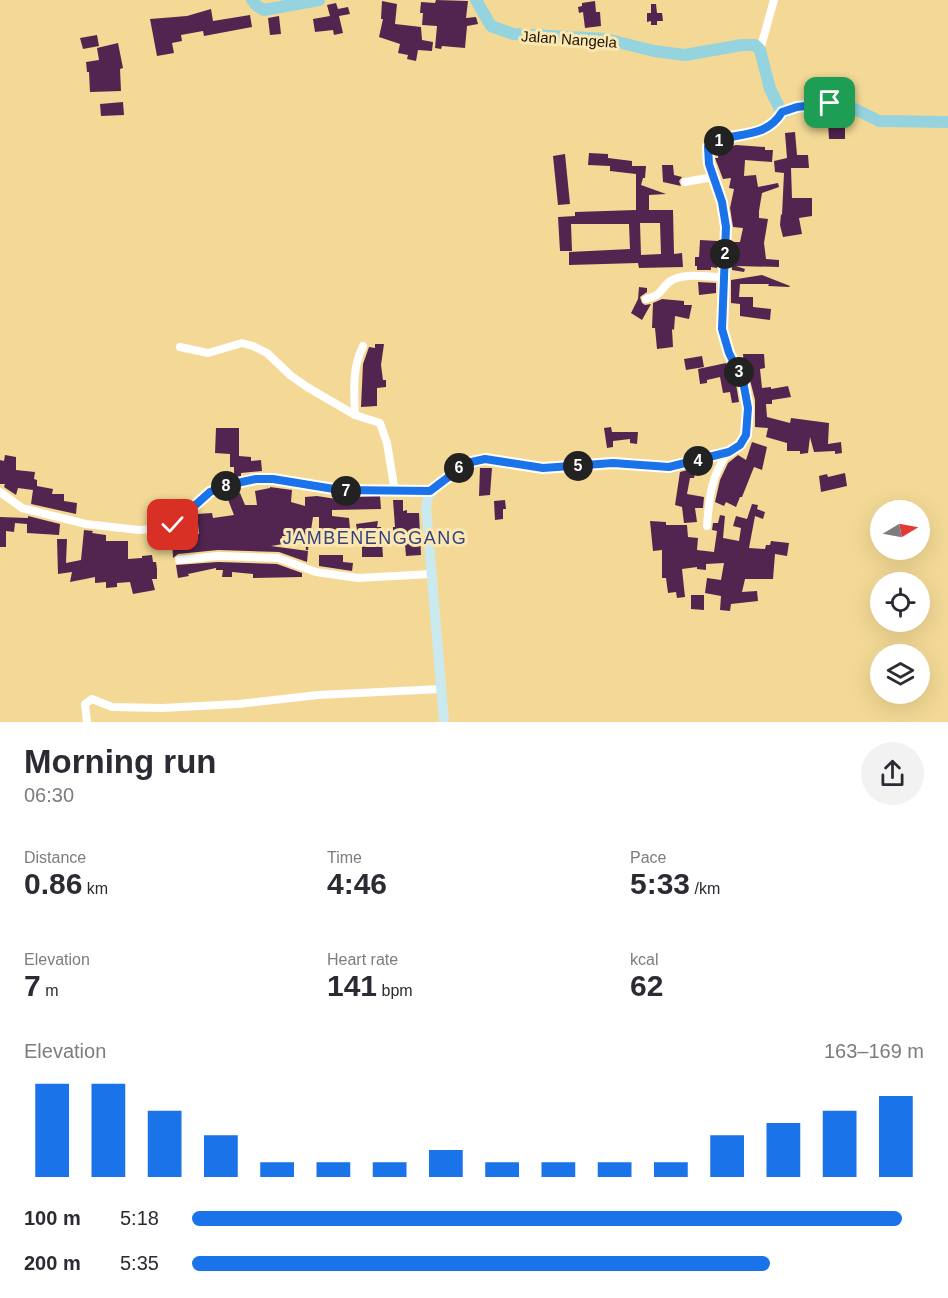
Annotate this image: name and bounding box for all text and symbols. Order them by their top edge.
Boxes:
street label: Jalan Nangela [521,27,618,51]
pin [804,77,855,128]
icon: arrive [813,86,846,119]
pin: 1 [704,126,734,156]
text: 1 [715,132,723,149]
pin: 2 [710,239,740,269]
text: 2 [721,245,729,262]
pin: 3 [724,357,754,387]
text: 3 [735,363,743,380]
pin: 4 [683,446,713,476]
pin: 5 [563,451,593,481]
text: 4 [694,452,702,469]
pin: 6 [444,453,474,483]
text: 5 [574,457,582,474]
text: 6 [455,459,463,476]
pin: 8 [211,471,241,501]
pin: 7 [331,476,361,506]
text: 8 [222,477,230,494]
text: 7 [342,482,350,499]
pin [147,499,198,550]
north arrow [870,500,930,560]
map controls [870,500,930,704]
icon: check [156,508,189,541]
district label: JAMBENENGGANG [283,528,467,548]
button: locate [870,572,930,632]
button: layers [870,644,930,704]
button: share [861,742,924,805]
text: Morning run [24,743,216,780]
text: 06:30 [24,784,74,806]
text: Distance [24,849,86,866]
text: Time [327,849,362,866]
text: Pace [630,849,666,866]
text: 0.86 [24,867,82,900]
text: 4:46 [327,867,387,900]
text: 5:33 [630,867,690,900]
text: km [82,880,108,897]
text: /km [690,880,720,897]
text: Elevation [24,951,90,968]
text: Heart rate [327,951,398,968]
text: kcal [630,951,658,968]
text: 7 [24,969,41,1002]
text: 141 [327,969,377,1002]
text: 62 [630,969,663,1002]
text: m [41,982,58,999]
text: bpm [377,982,413,999]
text: Elevation [24,1040,106,1062]
text: 163–169 m [824,1040,924,1062]
text: 100 m [24,1207,81,1229]
text: 5:18 [120,1207,159,1229]
text: 200 m [24,1252,81,1274]
text: 5:35 [120,1252,159,1274]

